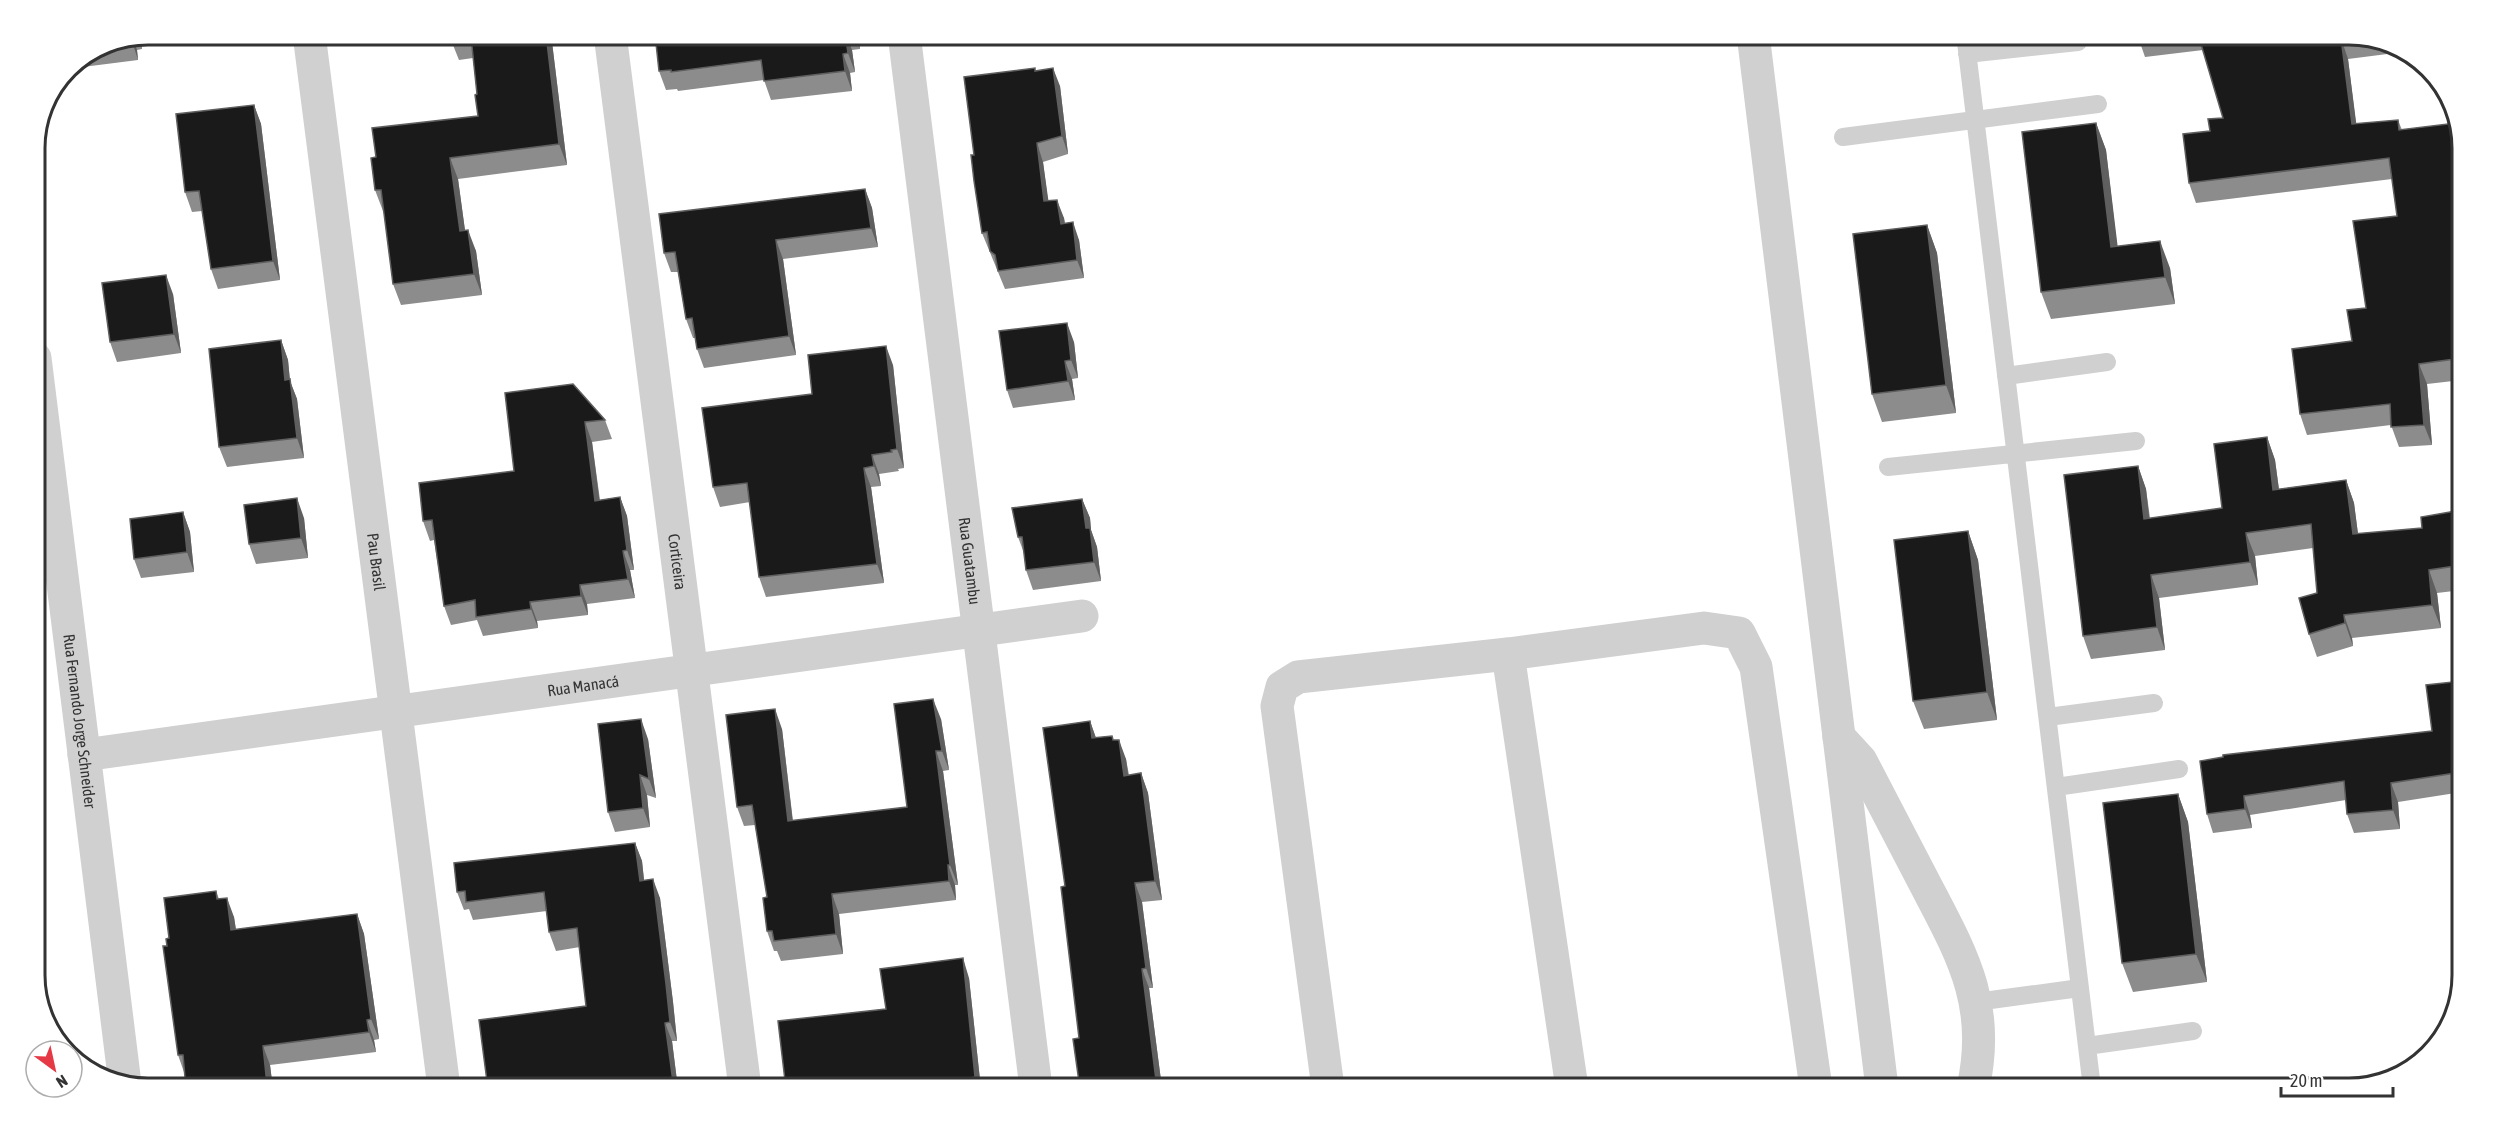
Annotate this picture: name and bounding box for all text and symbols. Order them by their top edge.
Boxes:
street label: Rua Guatambu [956,516,984,606]
street label: Pau Brasil [364,532,389,592]
street label: Corticeira [665,533,690,591]
street label: Rua Fernando Jorge Schneider [60,633,100,810]
street label: Rua Manacá [546,672,620,699]
north arrow [24,1039,84,1099]
scale bar [2281,1060,2394,1098]
text: 20 m [2290,1070,2322,1091]
text: N [53,1071,71,1092]

